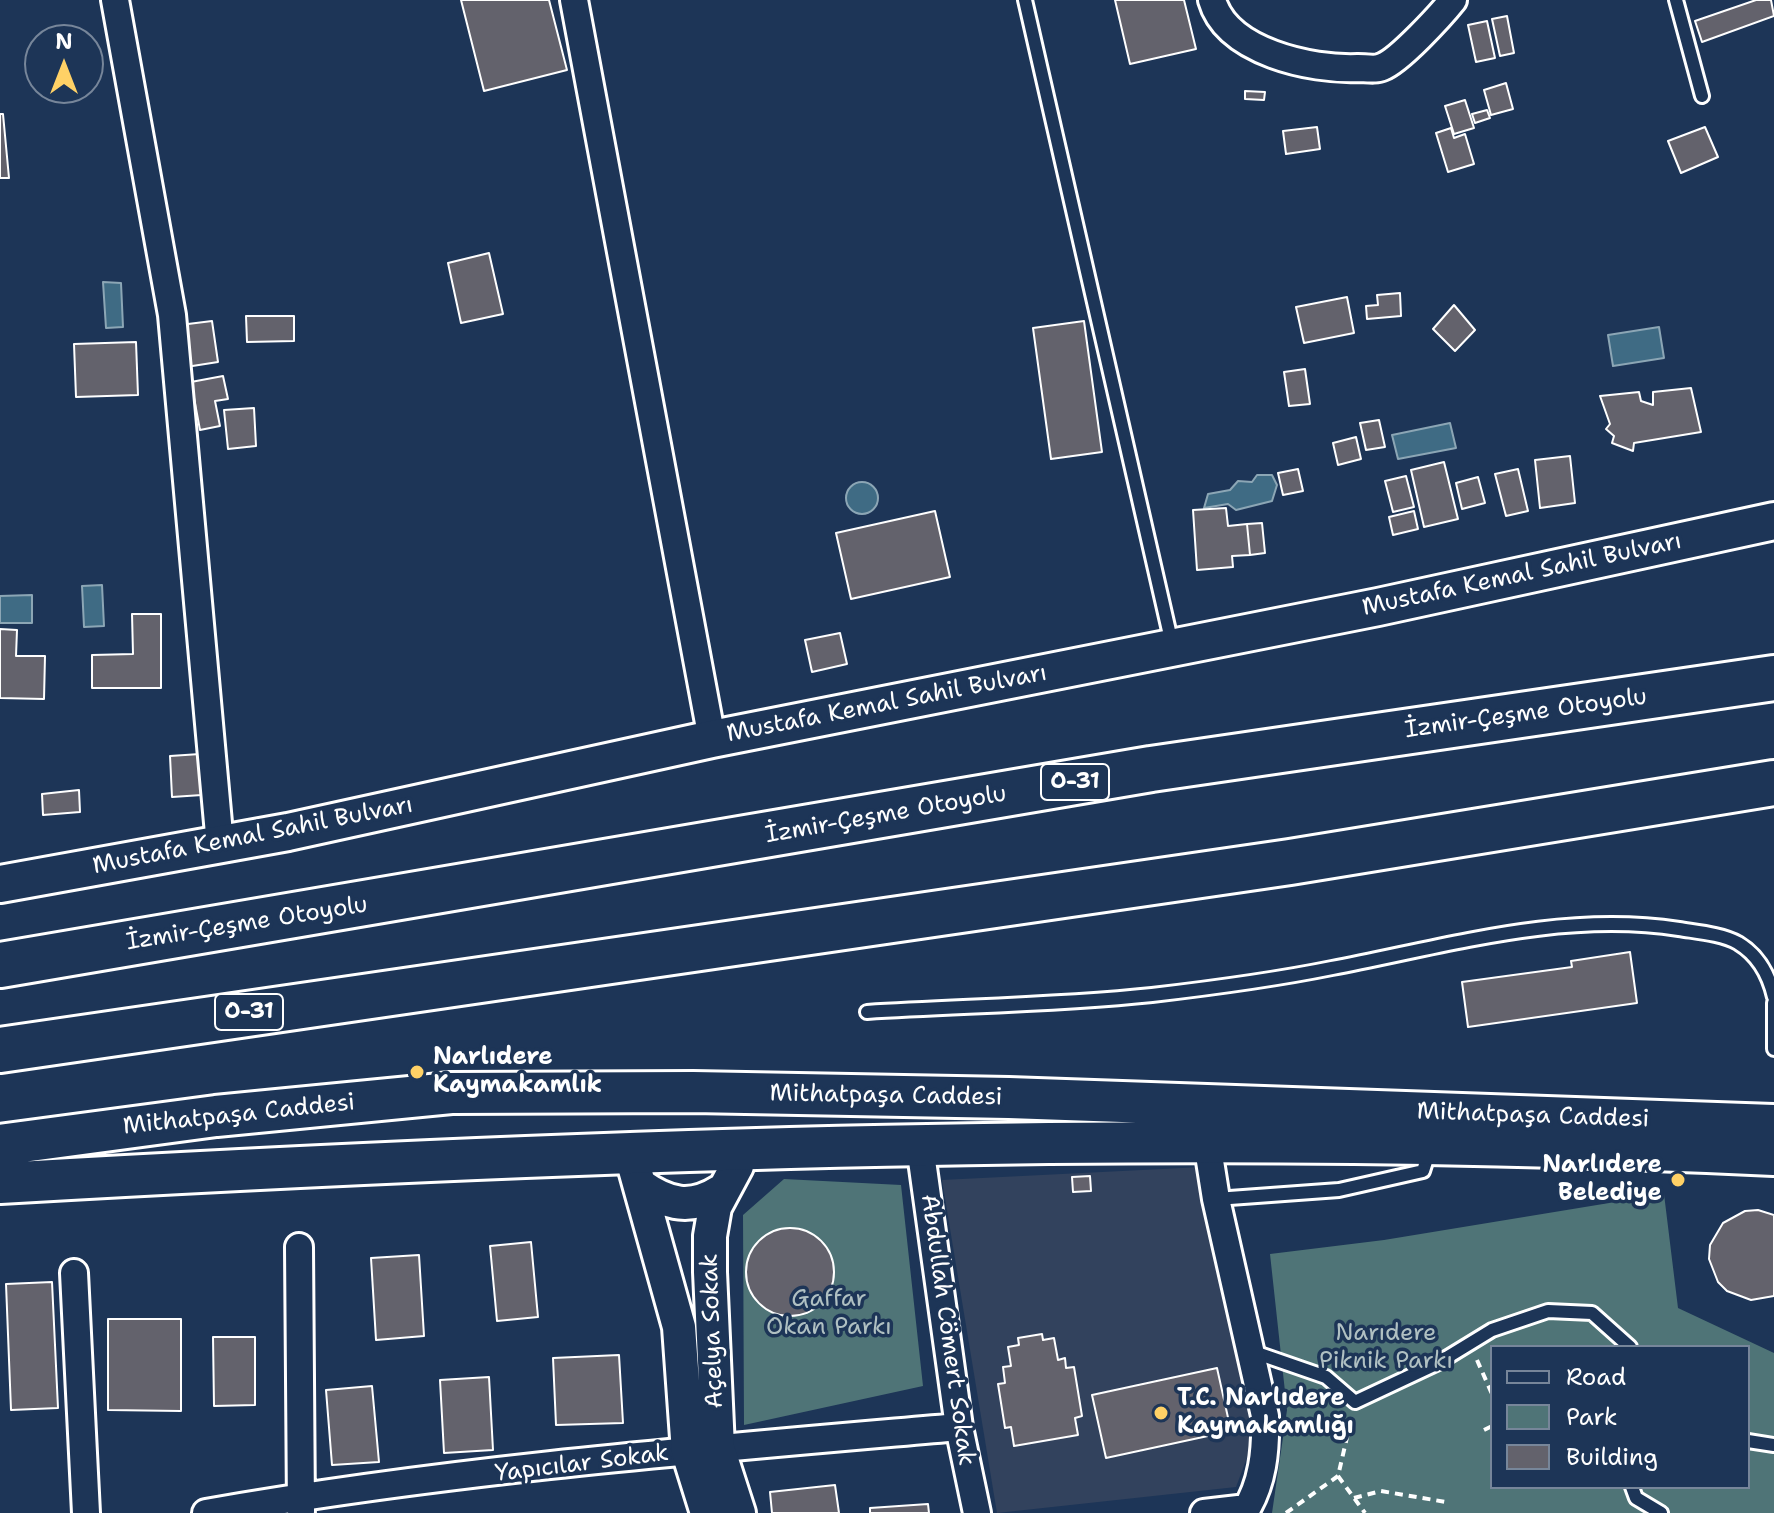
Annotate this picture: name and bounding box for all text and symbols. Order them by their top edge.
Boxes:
north arrow [24,24,104,104]
text: N [55,27,73,56]
street label: Mustafa Kemal Sahil Bulvarı [1360,527,1684,623]
street label: Mustafa Kemal Sahil Bulvarı [724,659,1050,749]
street label: İzmir-Çeşme Otoyolu [1403,683,1649,745]
road number: O-31 [1041,764,1109,800]
street label: İzmir-Çeşme Otoyolu [763,780,1009,850]
street label: Mustafa Kemal Sahil Bulvarı [90,791,416,881]
street label: İzmir-Çeşme Otoyolu [124,891,370,957]
road number: O-31 [215,994,283,1030]
place label: Narlıdere Kaymakamlık [433,1044,602,1100]
marker: Narlıdere Kaymakamlık [408,1063,426,1081]
street label: Mithatpaşa Caddesi [769,1080,1003,1112]
street label: Mithatpaşa Caddesi [122,1089,356,1141]
street label: Mithatpaşa Caddesi [1416,1098,1650,1134]
place label: Narlıdere Belediye [1542,1152,1662,1208]
marker: Narlıdere Belediye [1669,1171,1687,1189]
street label: Abdullah Cömert Sokak [914,1192,980,1468]
street label: Açelya Sokak [696,1253,730,1409]
park label: Gaffar Okan Parkı [766,1286,892,1342]
park label: Narıdere Piknik Parkı [1319,1320,1453,1376]
legend [1490,1345,1750,1489]
text: Road [1566,1361,1626,1393]
place label: T.C. Narlıdere Kaymakamlığı [1177,1385,1354,1441]
text: Park [1566,1401,1618,1433]
marker: T.C. Narlıdere Kaymakamlığı [1152,1404,1170,1422]
street label: Yapıcılar Sokak [494,1439,670,1489]
text: Building [1566,1441,1658,1473]

